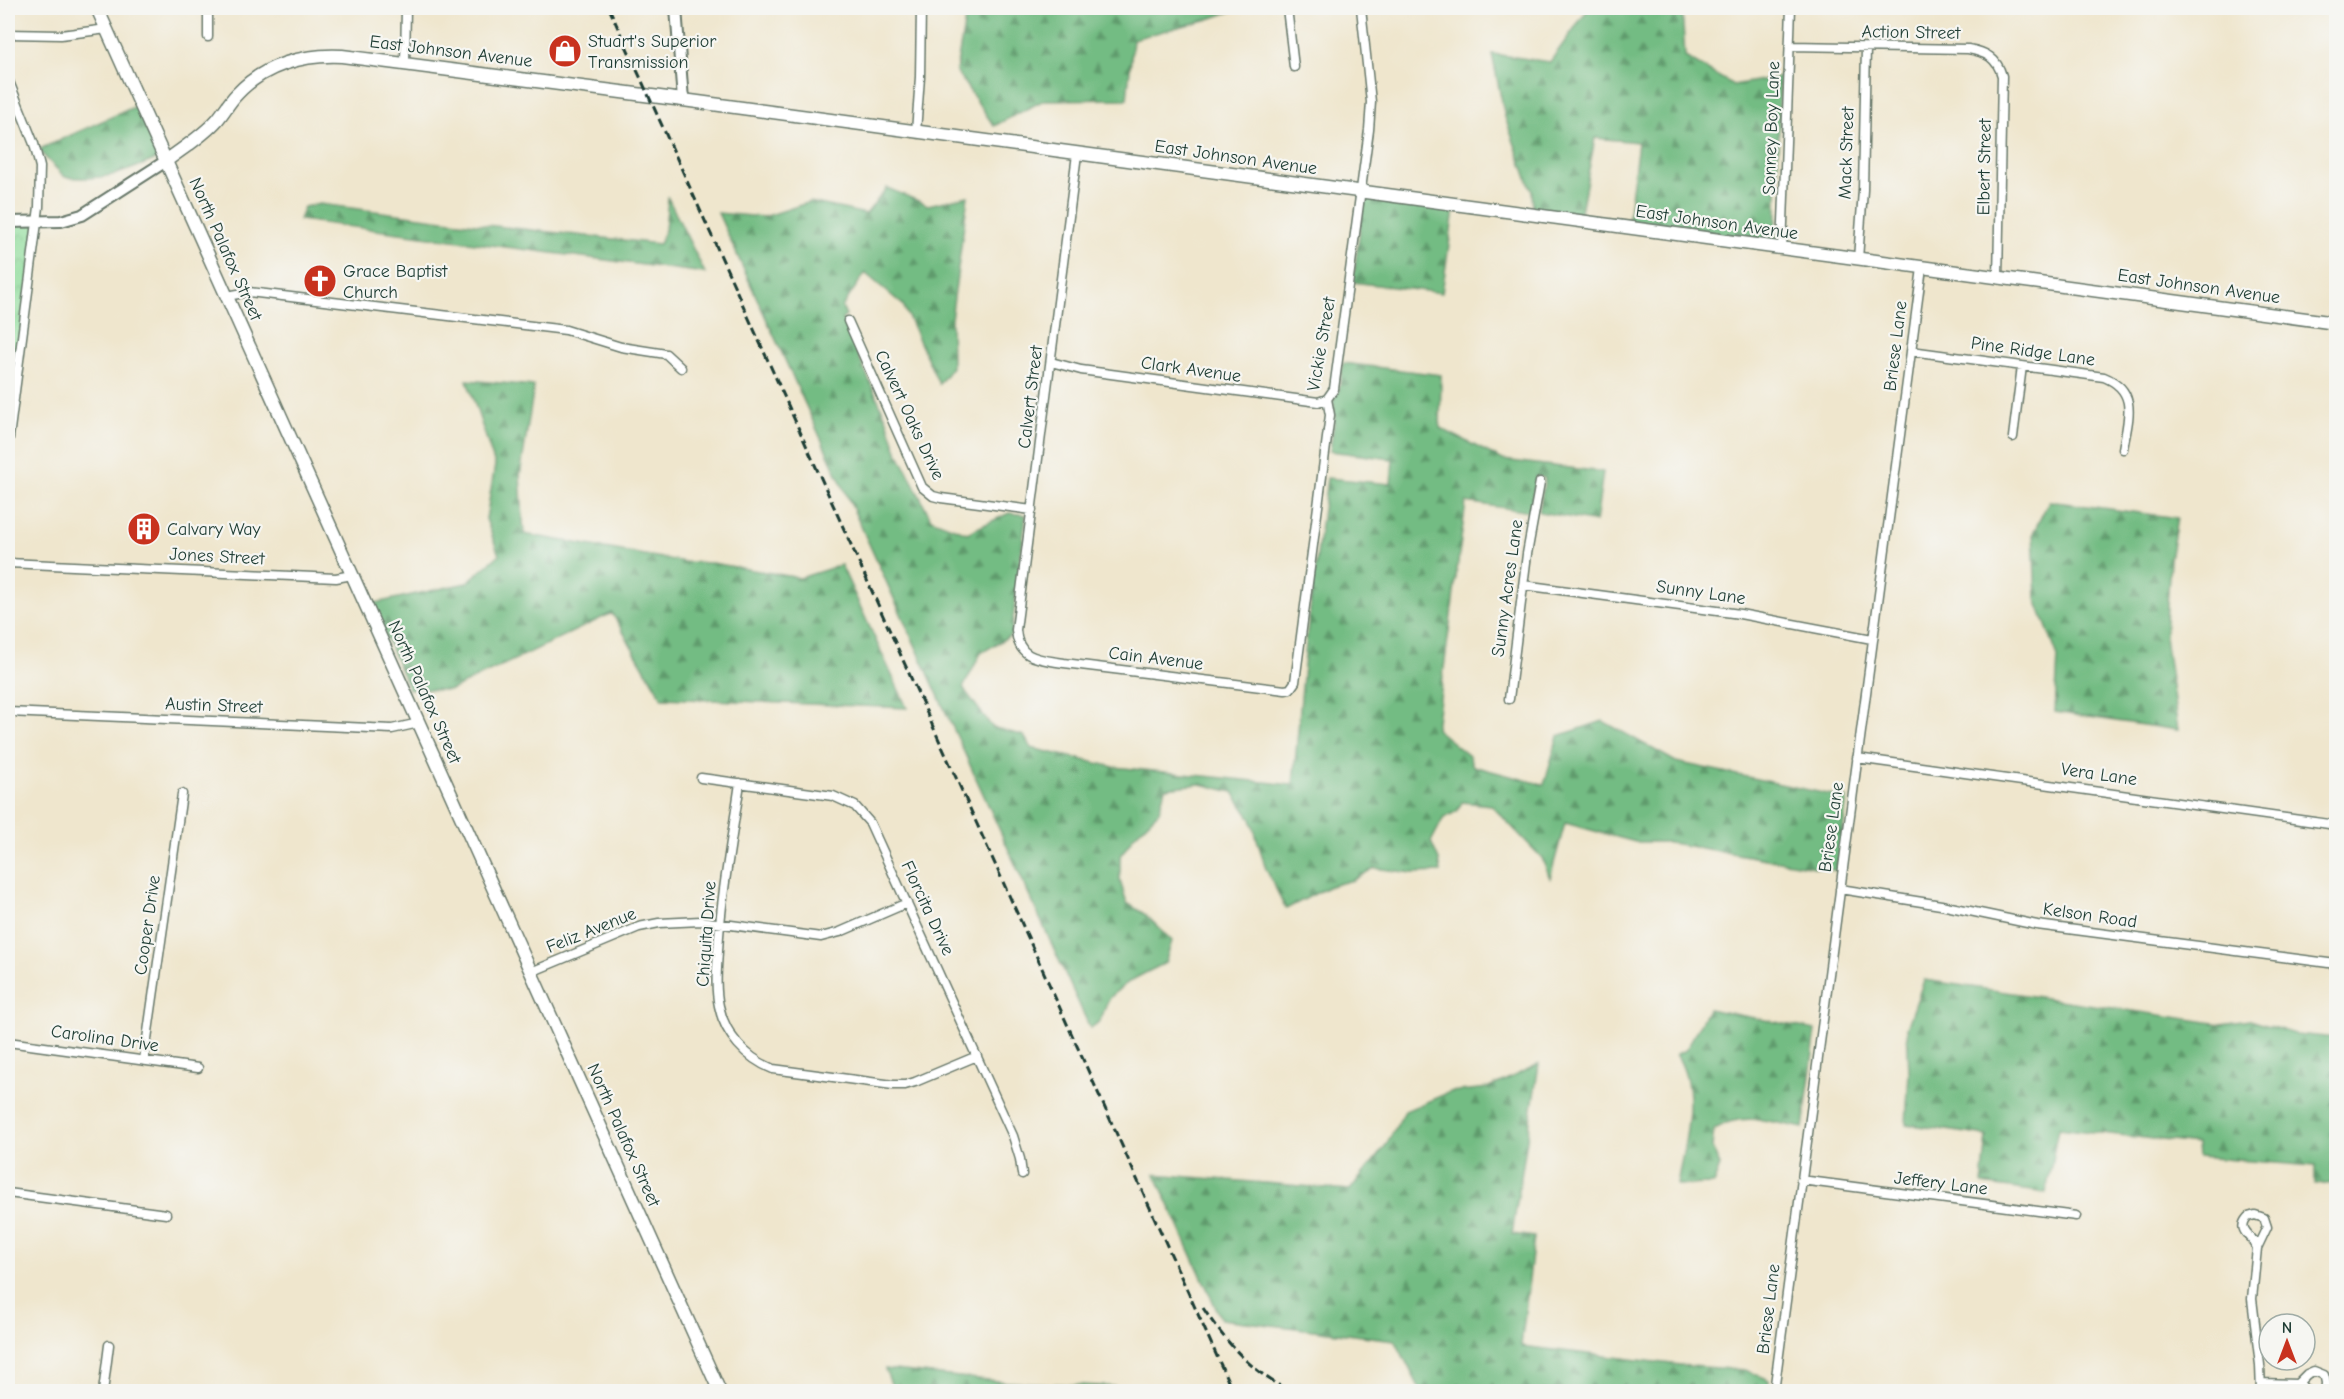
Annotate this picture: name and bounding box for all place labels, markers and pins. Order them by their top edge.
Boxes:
place label: Stuart's Superior Transmission [588,31,717,73]
shop icon: Stuart's Superior Transmission [547,33,583,69]
place label: Grace Baptist Church [343,261,448,303]
church icon: Grace Baptist Church [302,263,338,299]
building icon: Calvary Way [126,511,162,547]
place label: Calvary Way [167,519,262,540]

